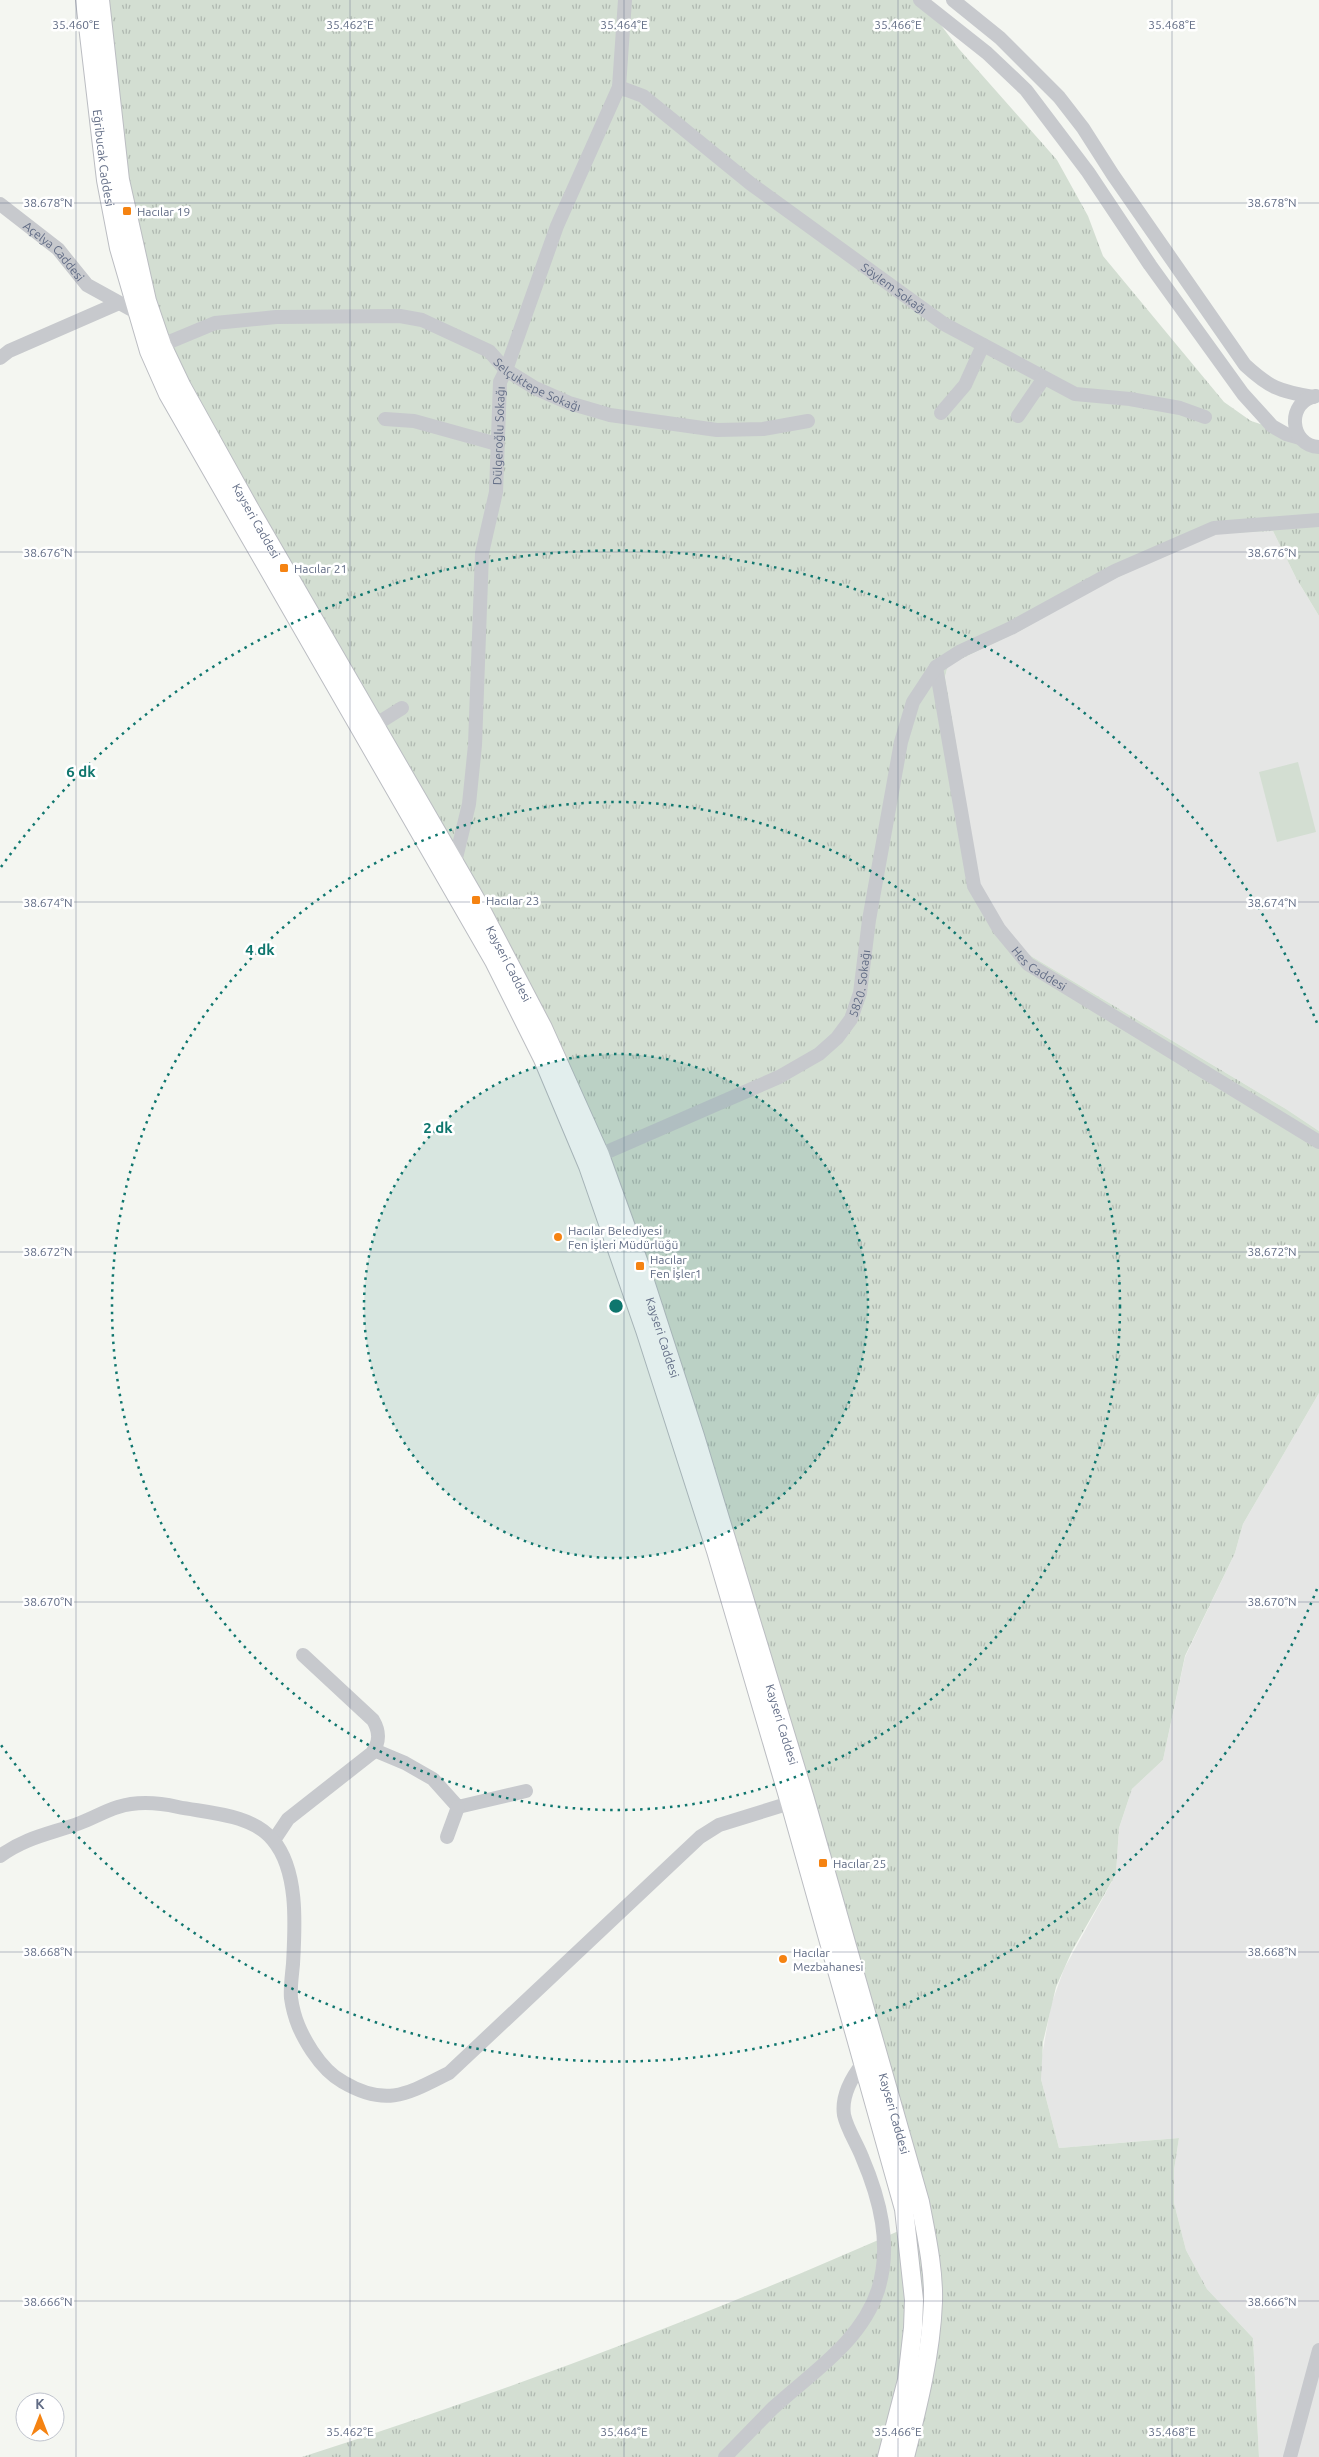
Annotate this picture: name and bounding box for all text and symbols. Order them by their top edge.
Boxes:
text: 35.460°E [52,18,100,31]
text: 35.462°E [326,18,374,31]
text: 35.464°E [600,18,648,31]
text: 35.466°E [874,18,922,31]
text: 35.468°E [1148,18,1196,31]
street label: Eğribucak Caddesi [91,109,117,207]
text: 38.678°N [23,196,73,209]
text: 38.678°N [1247,196,1297,209]
marker: Hacılar 19 [121,205,133,217]
place label: Hacılar 19 [137,205,190,218]
street label: Açelya Caddesi [21,218,87,283]
street label: Söylem Sokağı [859,260,929,316]
street label: Selçuktepe Sokağı [492,355,583,413]
street label: Dülgeroğlu Sokağı [490,386,506,485]
street label: Kayseri Caddesi [230,481,283,560]
text: 38.676°N [23,546,73,559]
text: 38.676°N [1247,546,1297,559]
marker: Hacılar 21 [278,562,290,574]
place label: Hacılar 21 [294,562,347,575]
text: 6 dk [66,763,96,780]
marker: Hacılar 23 [470,894,482,906]
place label: Hacılar 23 [486,894,539,907]
text: 38.674°N [23,896,73,909]
text: 38.674°N [1247,896,1297,909]
street label: Kayseri Caddesi [484,923,534,1004]
text: 4 dk [245,941,275,958]
street label: Hes Caddesi [1010,944,1069,993]
street label: 5820. Sokağı [846,949,872,1018]
text: 2 dk [423,1119,453,1136]
place label: Hacılar Belediyesi Fen İşleri Müdürlüğü [568,1224,678,1251]
marker: Hacılar Belediyesi Fen İşleri Müdürlüğü [552,1231,564,1243]
text: 38.672°N [23,1245,73,1258]
text: 38.672°N [1247,1245,1297,1258]
place label: Hacılar Fen İşler1 [650,1253,702,1280]
marker: Hacılar Fen İşler1 [634,1260,646,1272]
street label: Kayseri Caddesi [644,1295,682,1379]
centre of rings [607,1297,625,1315]
text: 38.670°N [23,1595,73,1608]
text: 38.670°N [1247,1595,1297,1608]
street label: Kayseri Caddesi [764,1682,801,1766]
marker: Hacılar 25 [817,1857,829,1869]
place label: Hacılar 25 [833,1857,886,1870]
text: 38.668°N [23,1945,73,1958]
text: 38.668°N [1247,1945,1297,1958]
place label: Hacılar Mezbahanesi [793,1946,863,1973]
marker: Hacılar Mezbahanesi [777,1953,789,1965]
street label: Kayseri Caddesi [877,2071,912,2156]
text: 38.666°N [23,2295,73,2308]
text: 38.666°N [1247,2295,1297,2308]
north arrow [15,2392,65,2442]
text: K [35,2396,45,2412]
text: 35.462°E [326,2425,374,2438]
text: 35.464°E [600,2425,648,2438]
text: 35.466°E [874,2425,922,2438]
text: 35.468°E [1148,2425,1196,2438]

